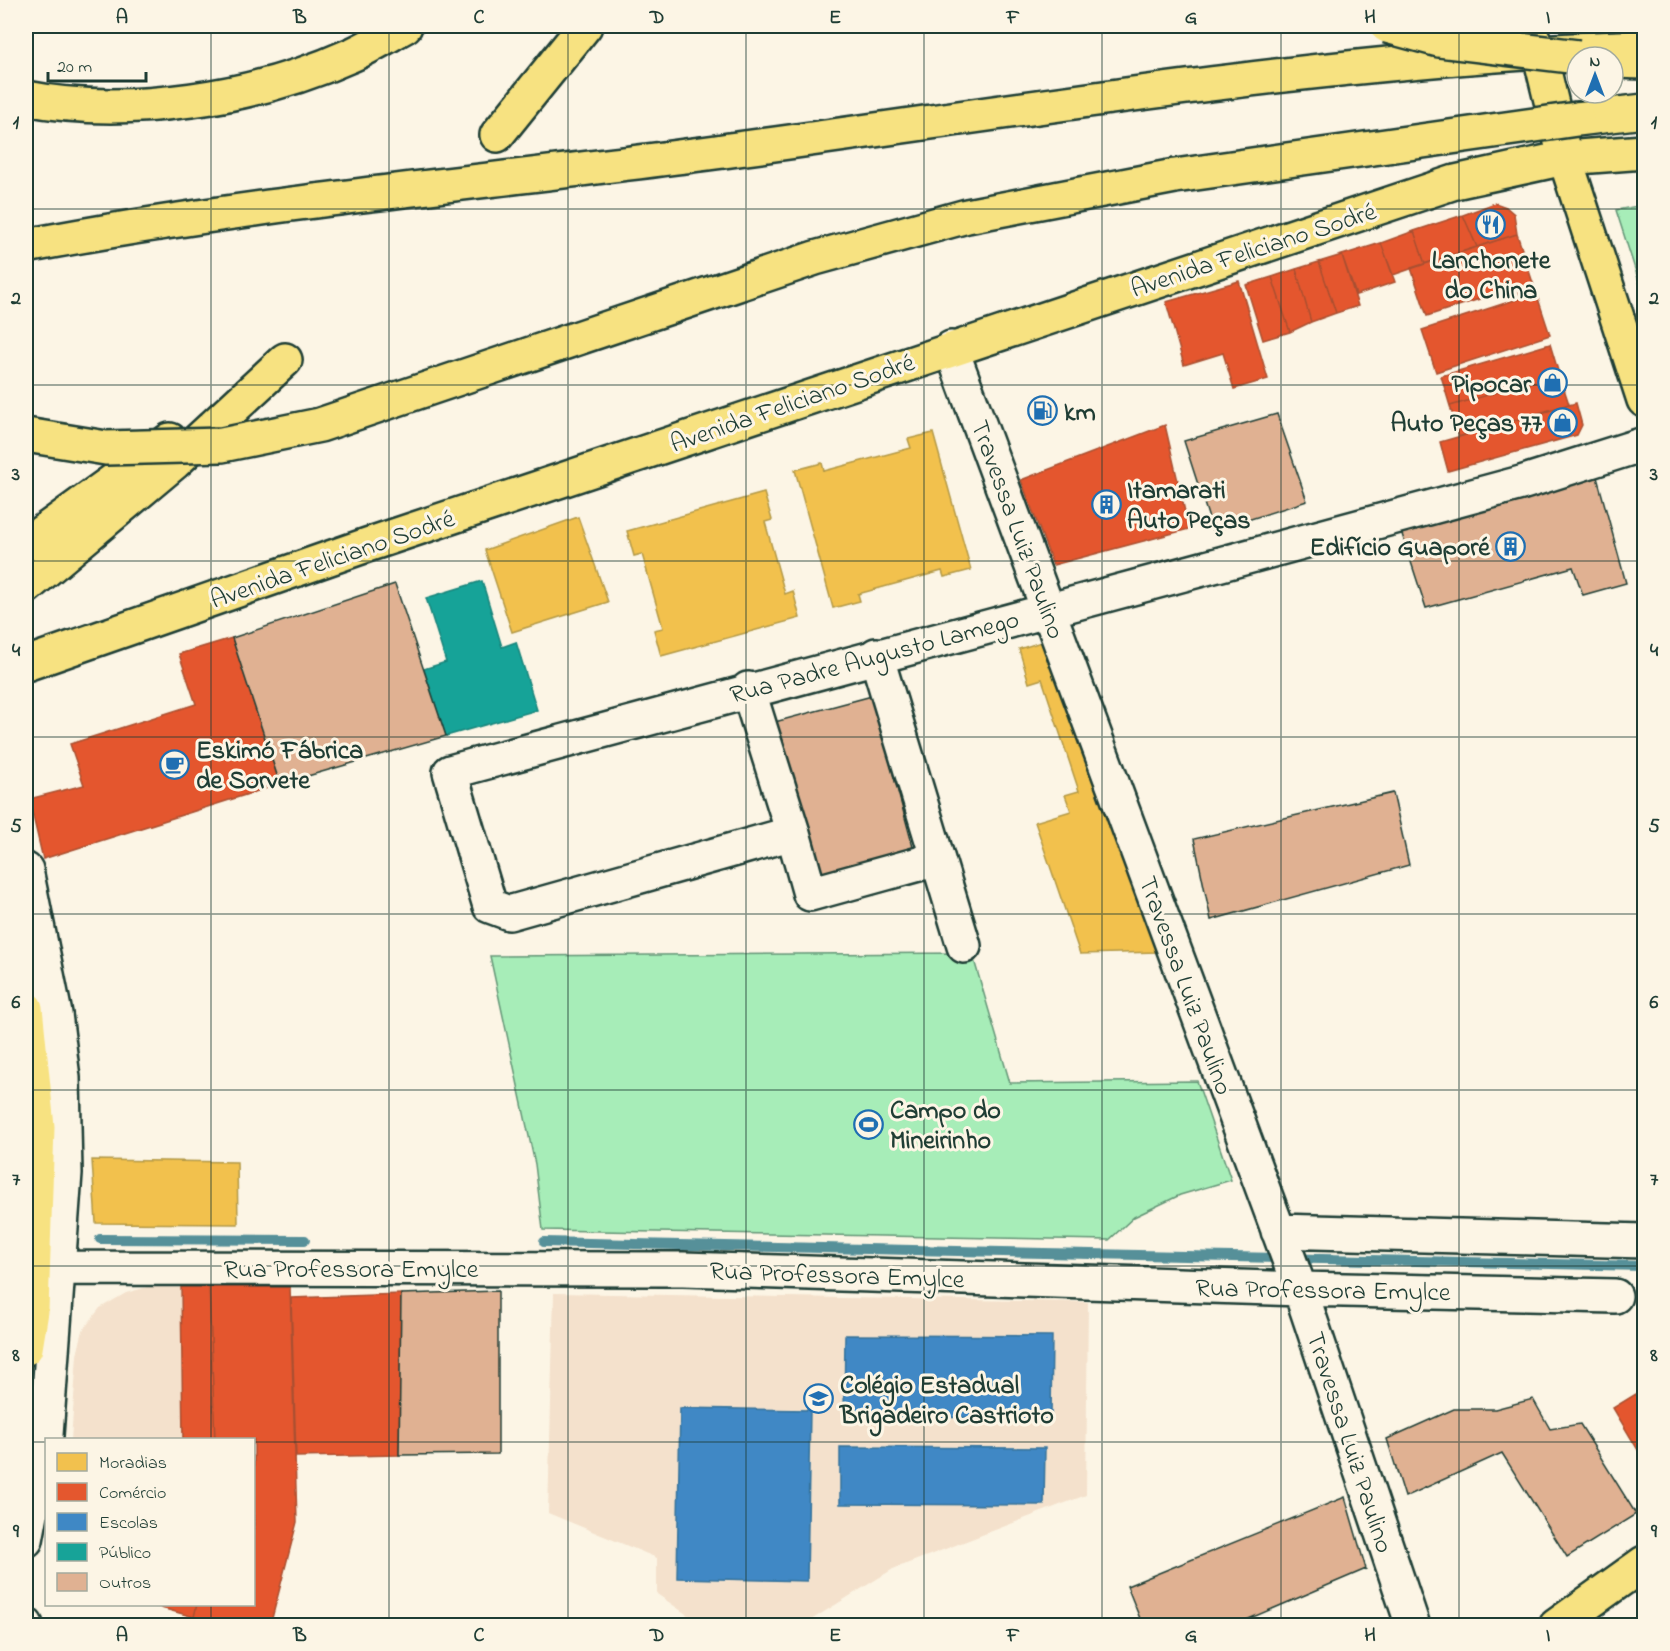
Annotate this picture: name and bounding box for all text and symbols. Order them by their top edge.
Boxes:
text: A [116,4,128,33]
text: B [292,4,307,33]
text: C [474,4,485,33]
text: D [649,4,664,33]
text: E [829,4,841,33]
text: F [1006,4,1020,33]
text: G [1185,4,1198,33]
text: H [1364,4,1376,33]
text: I [1546,4,1551,33]
scale bar [48,45,146,83]
north arrow [1565,45,1625,105]
text: N [1590,50,1601,74]
text: 20 m [57,55,92,81]
text: 1 [13,109,20,138]
text: 1 [1651,109,1658,138]
street label: Avenida Feliciano Sodré [1126,194,1382,310]
restaurant icon: Lanchonete do China [1475,209,1507,241]
place label: Lanchonete do China [1432,243,1552,311]
text: 2 [10,285,21,314]
text: 2 [1648,285,1659,314]
street label: Avenida Feliciano Sodré [666,345,921,465]
place label: Pipocar [1452,367,1532,405]
shop icon: Pipocar [1536,367,1568,399]
fuel station icon: km [1027,395,1059,427]
place label: km [1064,395,1096,433]
place label: Auto Peças 77 [1391,406,1542,444]
shop icon: Auto Peças 77 [1547,406,1579,438]
street label: Travessa Luiz Paulino [959,415,1073,645]
text: 3 [11,461,20,490]
text: 3 [1649,461,1658,490]
place label: Itamarati Auto Peças [1127,473,1251,541]
building icon: Itamarati Auto Peças [1090,488,1122,520]
street label: Avenida Feliciano Sodré [206,501,461,621]
place label: Edifício Guaporé [1309,530,1491,568]
building icon: Edifício Guaporé [1495,530,1527,562]
street label: Rua Padre Augusto Lamego [726,602,1024,716]
text: 4 [12,637,21,666]
text: 4 [1650,637,1659,666]
place label: Eskimó Fábrica de Sorvete [196,733,363,801]
cafe icon: Eskimó Fábrica de Sorvete [159,748,191,780]
text: 5 [10,813,22,842]
text: 5 [1648,813,1660,842]
street label: Travessa Luiz Paulino [1127,871,1241,1101]
text: 6 [12,989,21,1018]
text: 6 [1650,989,1659,1018]
place label: Campo do Mineirinho [890,1093,1001,1161]
sports icon: Campo do Mineirinho [853,1108,885,1140]
text: 7 [12,1166,21,1195]
text: 7 [1650,1166,1659,1195]
street label: Rua Professora Emylce [223,1252,479,1290]
street label: Rua Professora Emylce [709,1254,965,1300]
street label: Rua Professora Emylce [1195,1271,1451,1313]
street label: Travessa Luiz Paulino [1294,1327,1402,1558]
text: 8 [11,1342,20,1371]
text: 8 [1649,1342,1658,1371]
place label: Colégio Estadual Brigadeiro Castrioto [839,1368,1054,1437]
school or university icon: Colégio Estadual Brigadeiro Castrioto [803,1383,835,1415]
legend [45,1438,255,1606]
text: Moradias [99,1451,167,1477]
text: Comércio [99,1481,166,1507]
text: Escolas [99,1511,158,1537]
text: 9 [12,1518,20,1547]
text: 9 [1650,1518,1658,1547]
text: Público [99,1541,151,1567]
text: Outros [99,1571,151,1597]
text: A [116,1622,128,1651]
text: B [292,1622,307,1651]
text: C [474,1622,485,1651]
text: D [649,1622,664,1651]
text: E [829,1622,841,1651]
text: F [1006,1622,1020,1651]
text: G [1185,1622,1198,1651]
text: H [1364,1622,1376,1651]
text: I [1546,1622,1551,1651]

